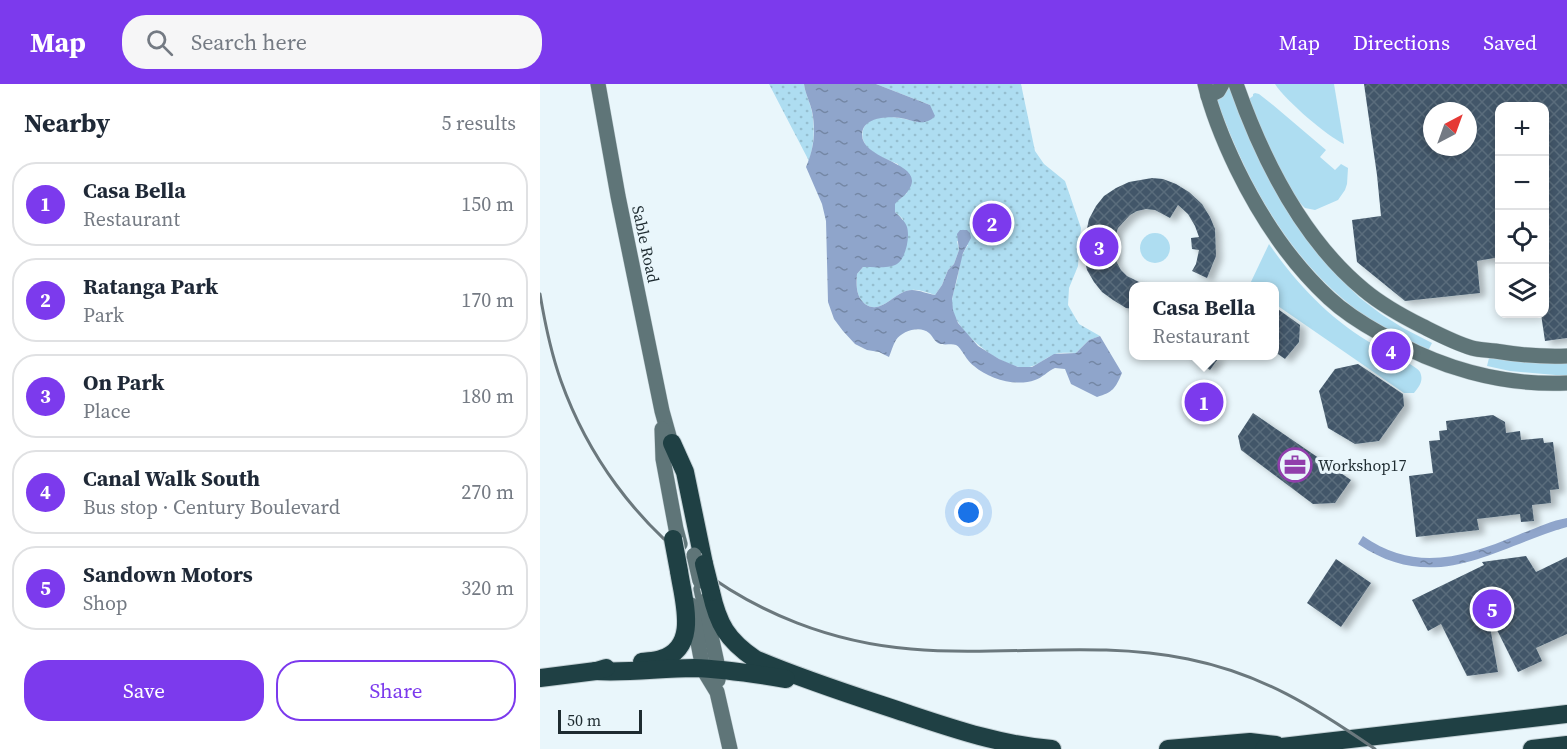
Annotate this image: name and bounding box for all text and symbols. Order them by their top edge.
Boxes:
search box [122,15,542,69]
text: Map [30,23,86,61]
icon: search [143,26,176,59]
text: Search here [191,27,307,57]
text: Map [1279,28,1320,57]
text: Directions [1353,28,1450,57]
text: Saved [1483,28,1537,57]
north arrow [1423,102,1477,156]
map controls [1495,102,1549,318]
button: + [1495,102,1549,156]
text: Nearby [24,105,110,141]
text: 5 results [441,109,516,137]
button: − [1495,156,1549,210]
text: Casa Bella [83,175,186,205]
text: 1 [40,190,51,218]
text: 150 m [461,190,514,218]
pin: 2 [972,200,1012,246]
street label: Sable Road [627,203,665,285]
text: Restaurant [83,205,180,233]
button: locate [1495,210,1549,264]
pin: 3 [1080,224,1118,270]
button: layers [1495,264,1549,318]
text: Ratanga Park [83,271,218,301]
popup [1129,282,1279,360]
text: 2 [40,286,51,314]
text: 170 m [461,286,514,314]
text: Casa Bella [1153,292,1255,322]
text: Park [83,301,124,329]
text: Restaurant [1153,322,1249,350]
pin: 4 [1372,328,1410,374]
text: On Park [83,367,164,397]
pin: 1 [1184,380,1224,424]
text: 3 [40,382,51,410]
text: 180 m [461,382,514,410]
text: Place [83,397,131,425]
office icon: Workshop17 [1277,447,1313,483]
place label: Workshop17 [1318,454,1407,476]
text: Canal Walk South [83,463,260,493]
text: 4 [40,478,51,506]
text: 270 m [461,478,514,506]
text: Bus stop · Century Boulevard [83,493,340,521]
your location [954,498,983,527]
text: Sandown Motors [83,559,253,589]
text: 5 [40,574,51,602]
text: 320 m [461,574,514,602]
pin: 5 [1472,586,1512,632]
text: Shop [83,589,128,617]
button: Save [24,660,264,721]
button: Share [276,660,516,721]
scale bar [558,707,642,734]
text: 50 m [567,709,601,731]

